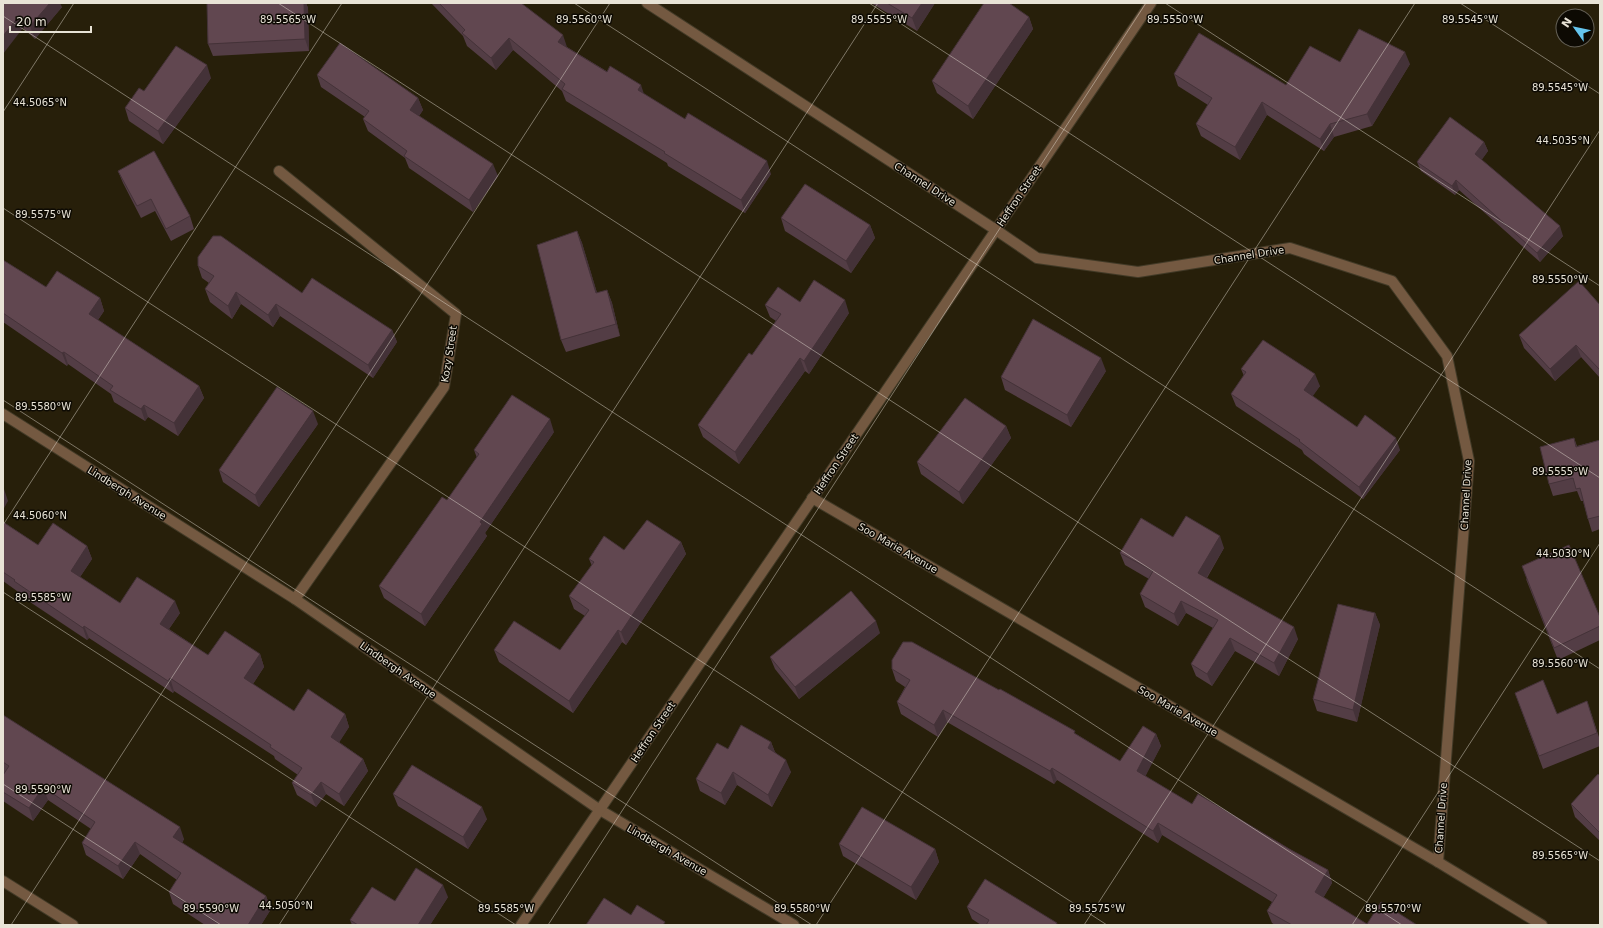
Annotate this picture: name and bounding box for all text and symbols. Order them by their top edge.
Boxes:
scale bar [10,8,91,34]
north arrow [1555,8,1595,48]
text: 89.5565°W [260,14,316,25]
text: 89.5560°W [556,14,612,25]
text: 89.5555°W [851,14,907,25]
text: 89.5550°W [1147,14,1203,25]
text: 89.5545°W [1442,14,1498,25]
text: 20 m [16,15,47,29]
text: N [1559,15,1575,30]
text: 89.5545°W [1532,82,1588,93]
text: 44.5065°N [13,97,67,108]
text: 44.5035°N [1536,135,1590,146]
street label: Channel Drive [892,160,958,208]
street label: Heffron Street [995,164,1043,228]
text: 89.5575°W [15,209,71,220]
street label: Channel Drive [1213,244,1285,266]
text: 89.5550°W [1532,274,1588,285]
street label: Kozy Street [439,325,459,383]
text: 89.5580°W [15,401,71,412]
street label: Heffron Street [812,432,860,496]
street label: Channel Drive [1459,459,1473,531]
street label: Lindbergh Avenue [86,464,168,522]
text: 89.5555°W [1532,466,1588,477]
text: 44.5060°N [13,510,67,521]
street label: Soo Marie Avenue [856,521,940,575]
text: 44.5030°N [1536,548,1590,559]
text: 89.5585°W [15,592,71,603]
street label: Lindbergh Avenue [358,640,438,700]
text: 89.5560°W [1532,658,1588,669]
street label: Soo Marie Avenue [1136,684,1220,738]
street label: Heffron Street [629,700,677,764]
street label: Channel Drive [1433,782,1449,854]
text: 89.5590°W [15,784,71,795]
street label: Lindbergh Avenue [625,823,709,877]
text: 89.5565°W [1532,850,1588,861]
text: 44.5050°N [259,900,313,911]
text: 89.5590°W [183,903,239,914]
text: 89.5585°W [478,903,534,914]
text: 89.5580°W [774,903,830,914]
text: 89.5575°W [1069,903,1125,914]
text: 89.5570°W [1365,903,1421,914]

